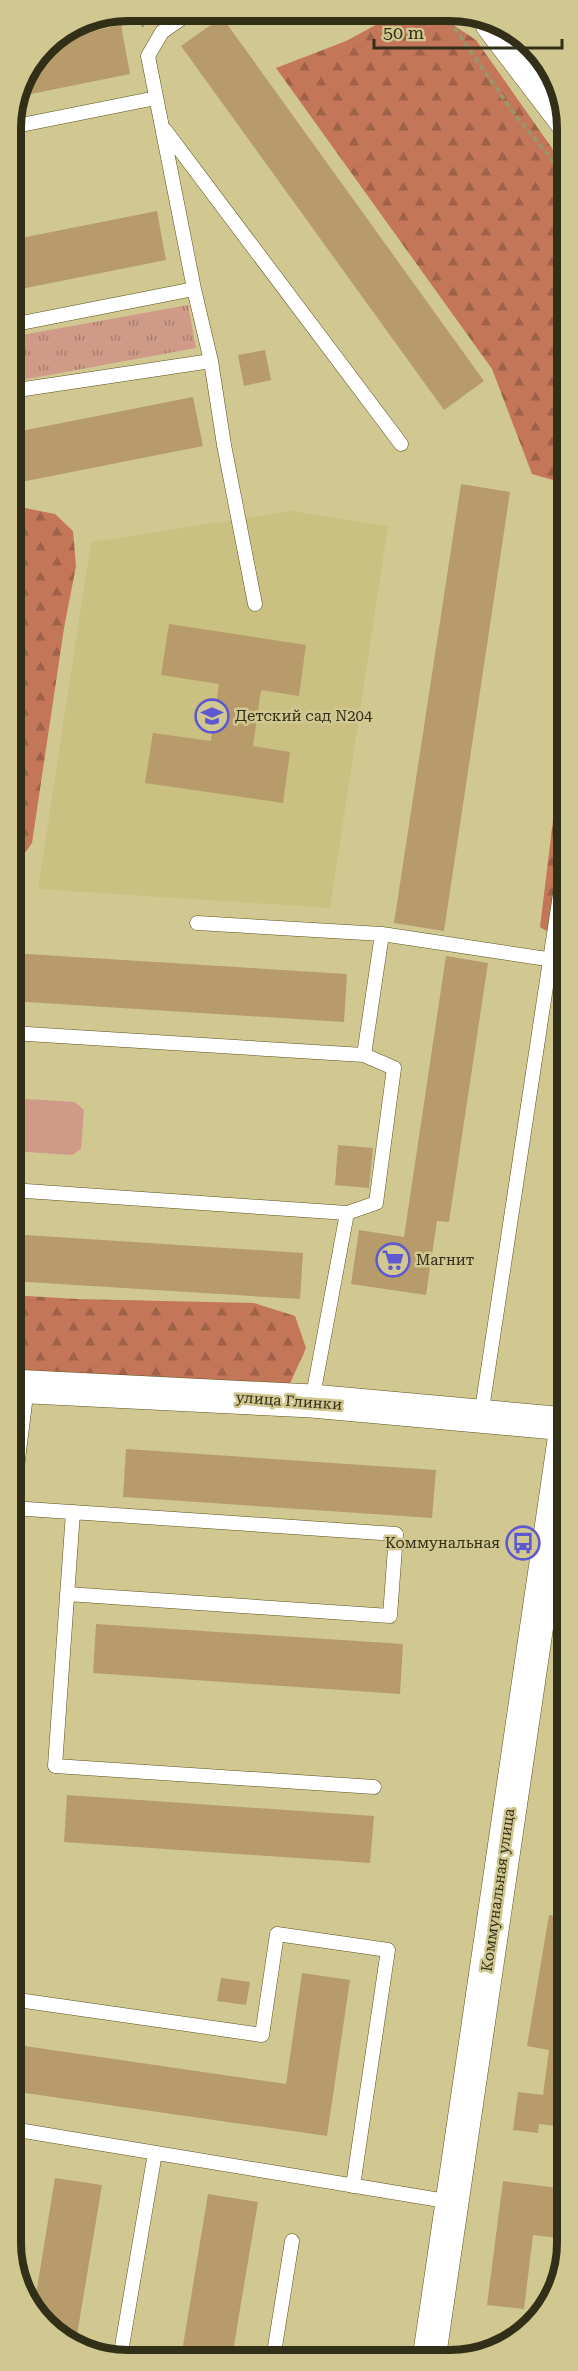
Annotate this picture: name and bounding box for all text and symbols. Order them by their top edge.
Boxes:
scale bar [374,12,562,50]
text: 50 m [383,22,424,43]
school or university icon: Детский сад N204 [194,698,230,734]
place label: Детский сад N204 [235,707,373,725]
supermarket icon: Магнит [375,1242,411,1278]
place label: Магнит [416,1251,474,1269]
street label: улица Глинки [235,1388,343,1414]
bus stop icon: Коммунальная [505,1525,541,1561]
place label: Коммунальная [385,1534,500,1552]
street label: Коммунальная улица [478,1807,518,1973]

